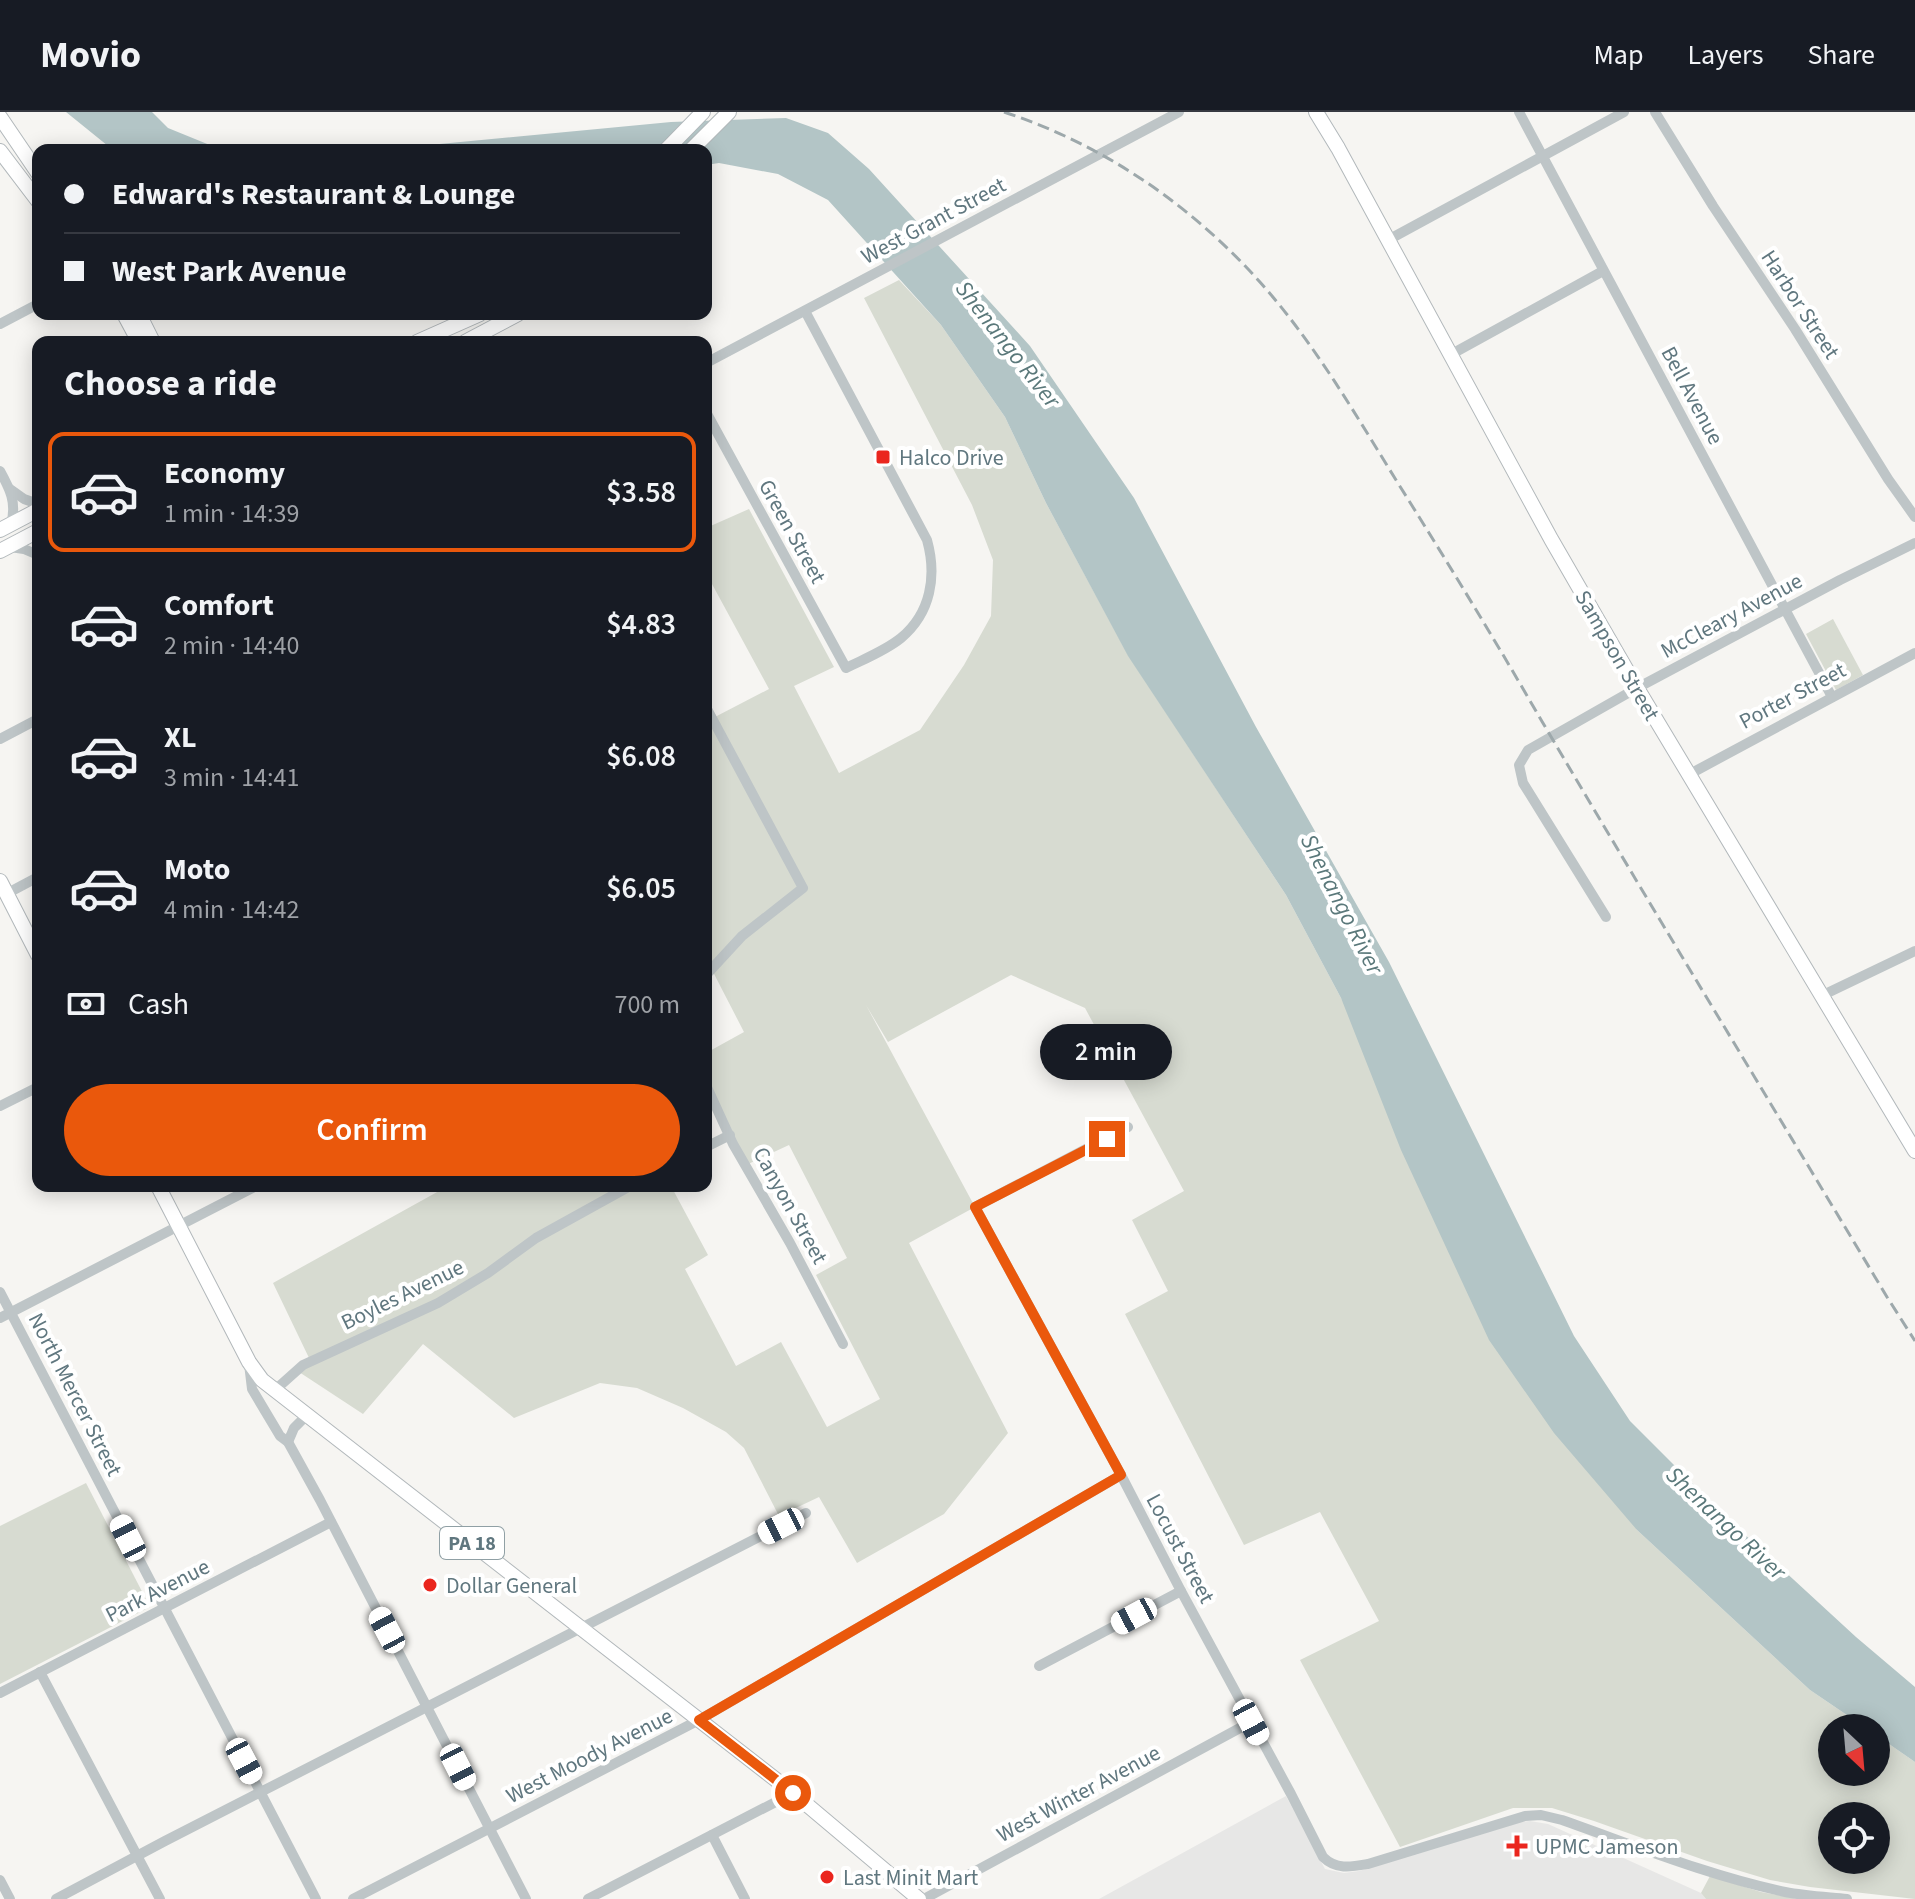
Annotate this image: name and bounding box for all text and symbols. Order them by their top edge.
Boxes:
text: Movio [40,28,141,82]
text: Map [1593,35,1643,75]
text: Layers [1687,35,1763,75]
text: Share [1807,35,1875,75]
street label: West Grant Street [856,169,1012,272]
text: Edward's Restaurant & Lounge [112,173,515,216]
street label: Harbor Street [1753,244,1848,366]
text: West Park Avenue [112,250,347,293]
water label: Shenango River [947,273,1070,417]
street label: Bell Avenue [1653,341,1731,450]
text: Choose a ride [64,358,277,409]
place label: Halco Drive [899,442,1004,474]
marker: Halco Drive [874,448,892,466]
text: Economy [164,452,285,495]
icon: car [68,456,140,528]
text: $3.58 [606,471,676,514]
street label: Green Street [750,474,834,590]
text: 1 min · 14:39 [164,495,299,532]
street label: McCleary Avenue [1655,565,1808,667]
text: Comfort [164,584,274,627]
street label: Sampson Street [1567,584,1668,727]
icon: car [68,588,140,660]
text: $4.83 [606,603,676,646]
text: 2 min · 14:40 [164,627,299,664]
street label: Porter Street [1733,654,1852,737]
text: XL [164,716,197,759]
icon: car [68,720,140,792]
text: $6.08 [606,735,676,778]
text: 3 min · 14:41 [164,759,299,796]
water label: Shenango River [1291,828,1393,982]
text: Moto [164,848,230,891]
icon: car [68,852,140,924]
text: $6.05 [606,867,676,910]
text: 4 min · 14:42 [164,891,299,928]
icon: cash [64,982,108,1026]
text: Cash [128,983,189,1026]
text: 700 m [614,986,680,1023]
callout: 2 min [1041,1023,1173,1079]
text: 2 min [1075,1033,1137,1070]
button: Confirm [64,1084,680,1176]
route end [1089,1121,1125,1157]
street label: Canyon Street [745,1141,836,1270]
street label: Boyles Avenue [336,1251,469,1338]
street label: North Mercer Street [20,1307,130,1482]
water label: Shenango River [1658,1458,1795,1590]
street label: Locust Street [1138,1488,1223,1609]
car [754,1504,808,1548]
car [106,1511,150,1565]
road number: PA 18 [440,1527,504,1559]
street label: Park Avenue [100,1551,215,1631]
place label: Dollar General [446,1570,577,1602]
marker: Dollar General [421,1576,439,1594]
car [1107,1594,1161,1638]
car [365,1603,409,1657]
car [1229,1695,1273,1749]
street label: West Moody Avenue [501,1700,678,1812]
north arrow [1818,1714,1890,1786]
map controls [1818,1714,1890,1874]
car [222,1734,266,1788]
street label: West Winter Avenue [991,1737,1166,1851]
car [436,1740,480,1794]
route start [775,1775,811,1811]
button: locate [1818,1802,1890,1874]
place label: UPMC Jameson [1535,1831,1679,1863]
marker: UPMC Jameson [1506,1835,1528,1857]
place label: Last Minit Mart [843,1862,979,1894]
marker: Last Minit Mart [818,1868,836,1886]

